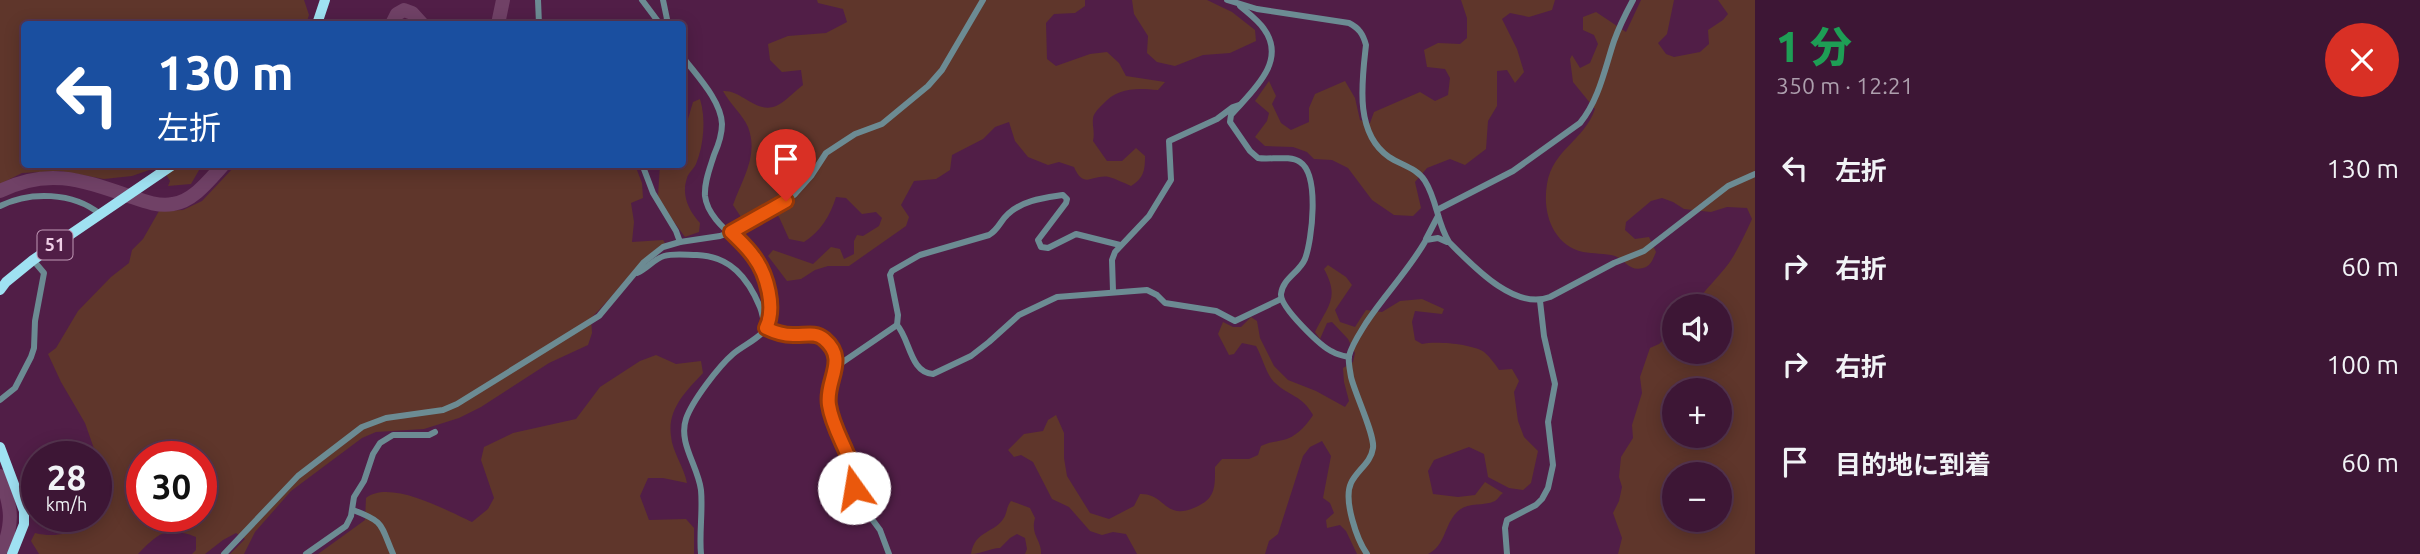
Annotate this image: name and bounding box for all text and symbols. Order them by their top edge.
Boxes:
text: 1 分 [1776,23,1852,70]
button: close [2325,23,2399,97]
text: 130 m [157,44,294,99]
icon: left [42,49,133,140]
text: 350 m · 12:21 [1776,73,1914,98]
text: 左折 [157,109,221,145]
pin [756,129,816,201]
icon: arrive [767,140,805,178]
icon: left [1776,149,1814,187]
text: 130 m [2327,154,2399,183]
text: 左折 [1835,156,1887,185]
road number: 51 [38,230,72,260]
icon: right [1776,247,1814,285]
text: 60 m [2341,252,2399,281]
text: 右折 [1835,254,1887,283]
map controls [1662,294,1732,532]
button: sound [1662,294,1732,364]
icon: right [1776,345,1814,383]
text: 100 m [2327,350,2399,379]
text: 右折 [1835,352,1887,381]
button: + [1662,378,1732,448]
speed limit sign: 30 [126,441,217,532]
icon: arrive [1776,443,1814,481]
text: 60 m [2341,448,2399,477]
text: 目的地に到着 [1835,450,1991,479]
position arrow [817,451,891,525]
text: 28 [47,457,86,497]
button: − [1662,462,1732,532]
text: km/h [46,494,87,514]

